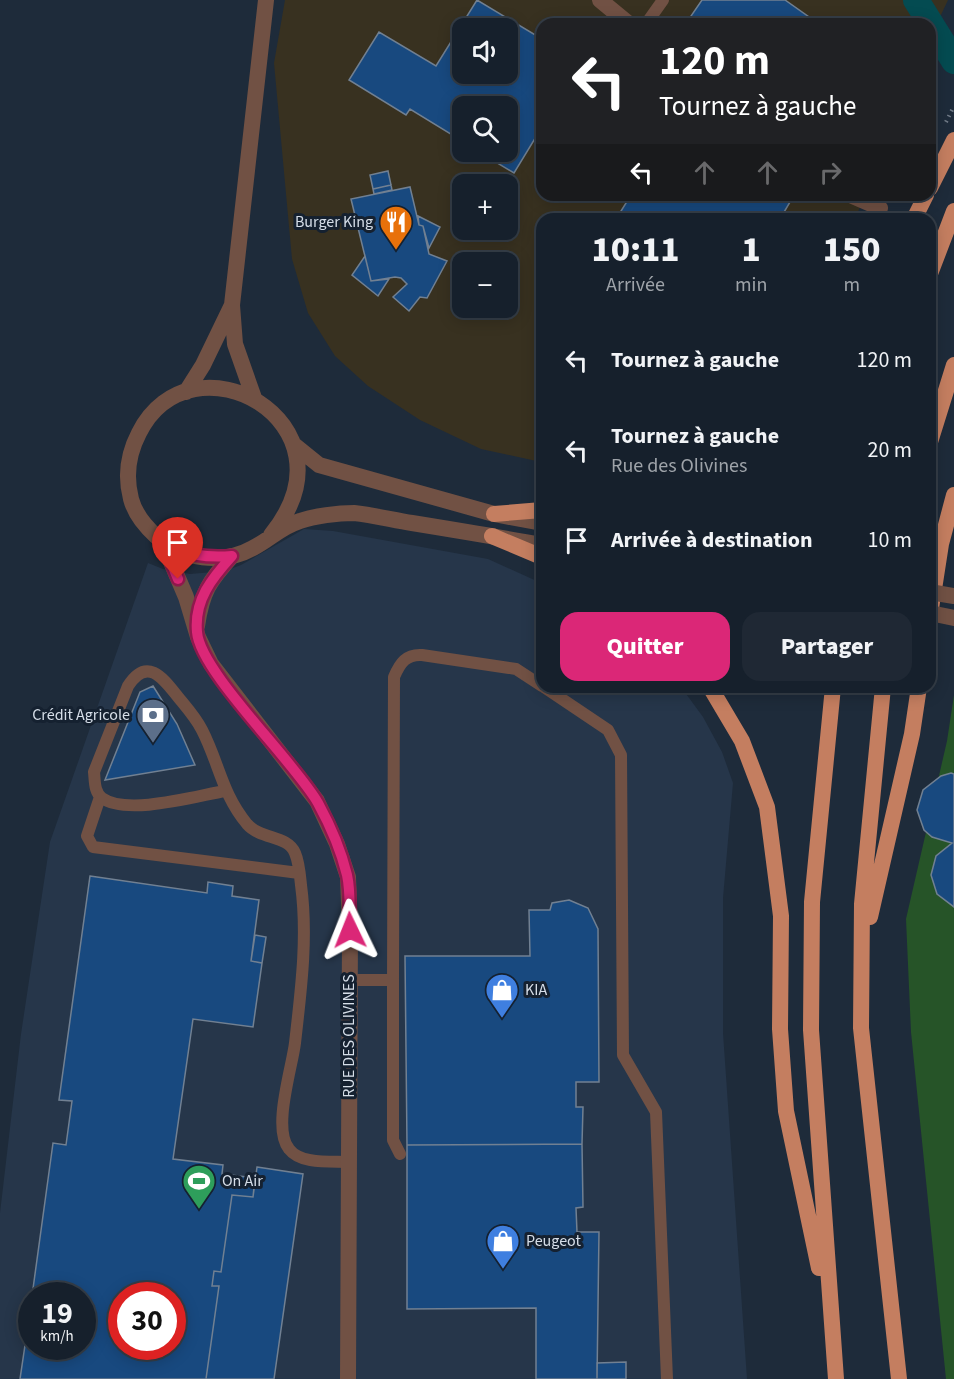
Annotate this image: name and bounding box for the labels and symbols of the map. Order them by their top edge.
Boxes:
restaurant icon: Burger King [378,204,414,251]
place label: Burger King [295,211,373,233]
pin [152,517,203,579]
bank icon: Crédit Agricole [135,697,171,744]
place label: Crédit Agricole [32,704,130,726]
position arrow [318,898,382,962]
shop icon: KIA [484,972,520,1019]
street label: RUE DES OLIVINES [338,974,360,1098]
place label: KIA [525,979,547,1001]
sports icon: On Air [181,1163,217,1210]
place label: On Air [222,1170,263,1192]
shop icon: Peugeot [485,1223,521,1270]
place label: Peugeot [526,1230,581,1252]
speed limit sign: 30 [108,1282,186,1360]

